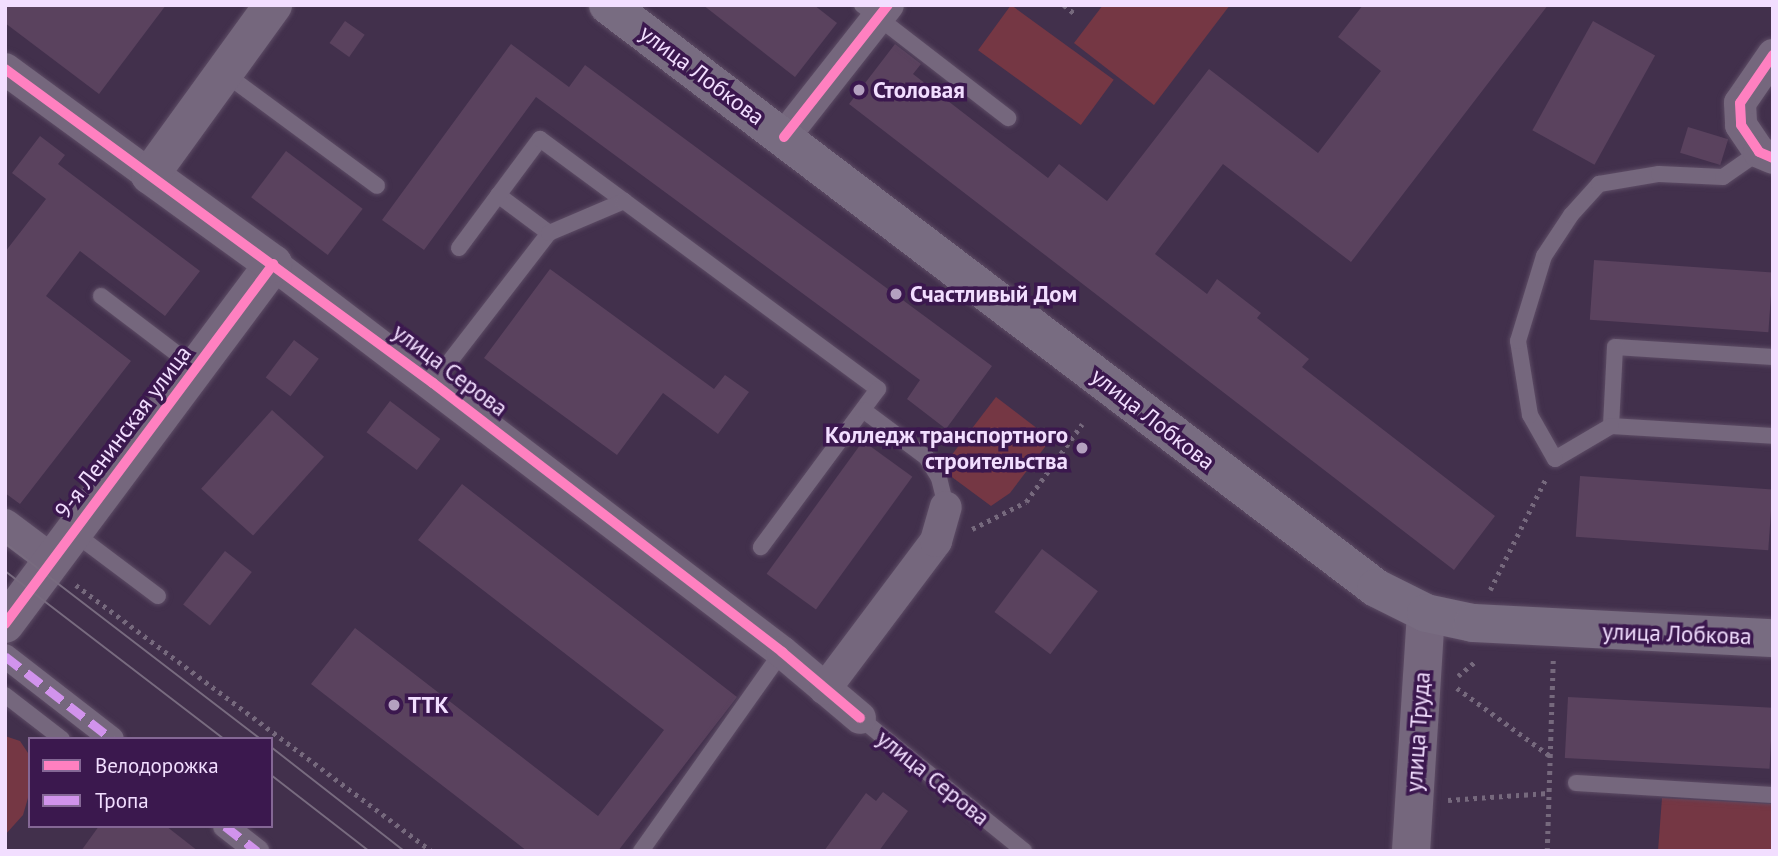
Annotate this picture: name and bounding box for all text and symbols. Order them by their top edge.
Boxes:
street label: улица Лобкова [634,19,770,131]
place label: Столовая [873,76,965,104]
marker: Столовая [851,82,867,98]
place label: Счастливый Дом [910,280,1077,308]
marker: Счастливый Дом [888,286,904,302]
street label: улица Серова [387,318,513,422]
street label: 9-я Ленинская улица [49,340,197,524]
street label: улица Лобкова [1086,362,1220,476]
place label: Колледж транспортного строительства [824,421,1068,475]
marker: Колледж транспортного строительства [1074,440,1090,456]
street label: улица Лобкова [1602,618,1752,650]
street label: улица Труда [1400,671,1436,793]
place label: ТТК [408,691,449,719]
marker: ТТК [386,697,402,713]
street label: улица Серова [871,724,995,832]
legend [28,737,273,828]
text: Велодорожка [95,752,219,779]
text: Тропа [95,787,149,814]

